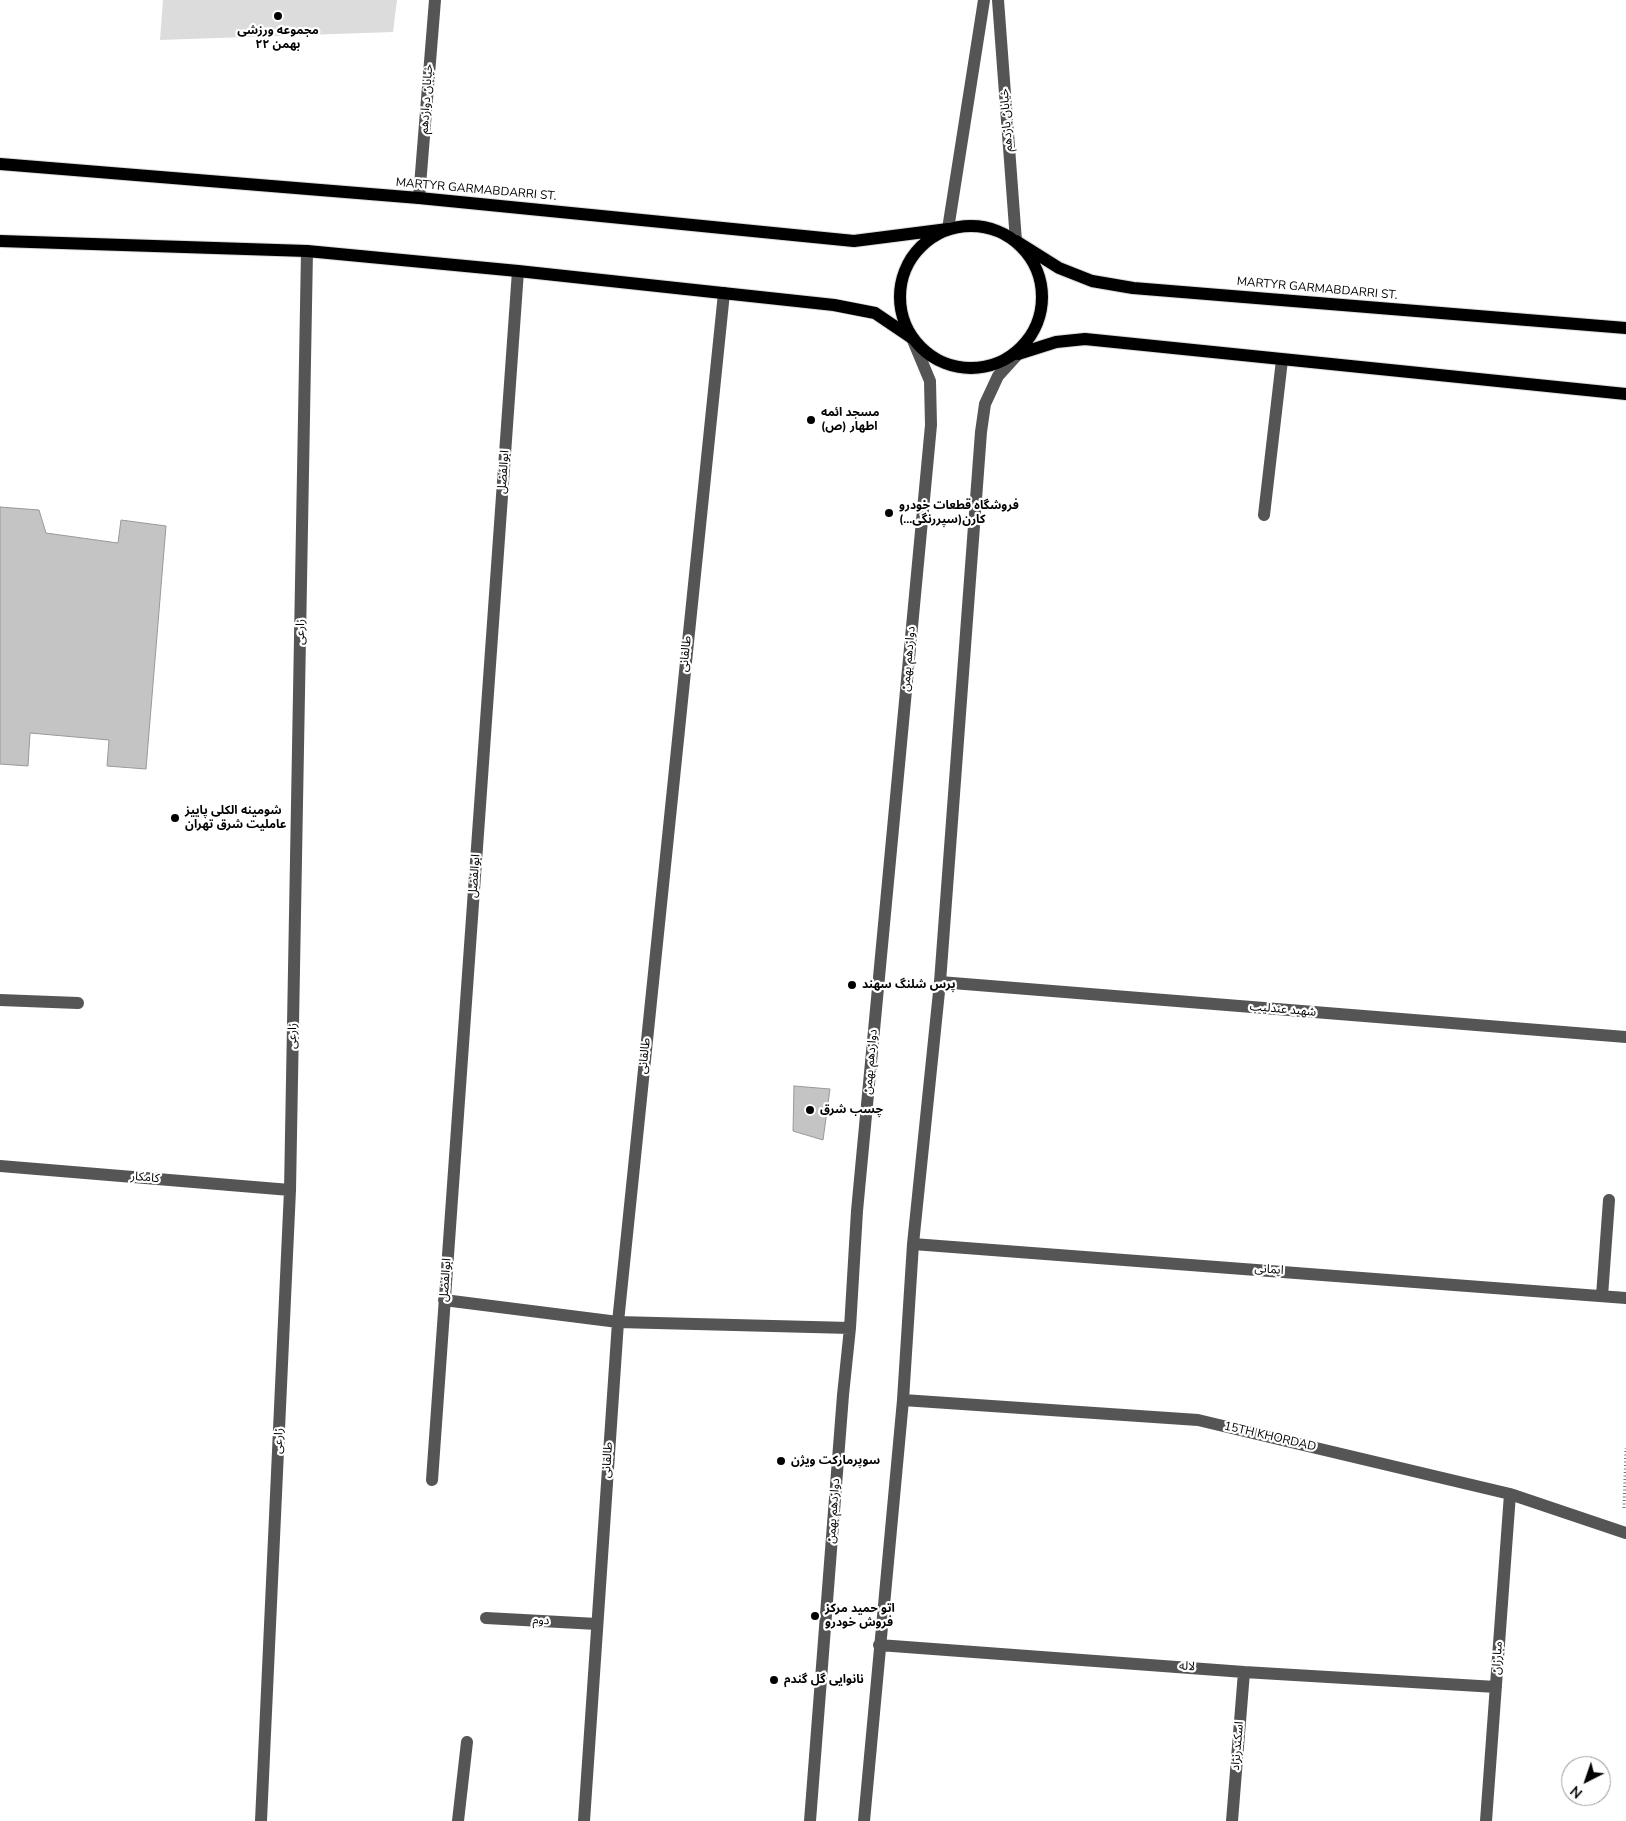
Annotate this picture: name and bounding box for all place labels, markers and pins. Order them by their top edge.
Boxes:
marker: مجموعه ورزشی ۲۲ بهمن [272,10,284,22]
place label: مجموعه ورزشی ۲۲ بهمن [237,24,319,52]
place label: مسجد ائمه اطهار (ص) [821,406,879,434]
marker: مسجد ائمه اطهار (ص) [805,414,817,426]
place label: فروشگاه قطعات خودرو کارن(سپررنگی...) [899,499,1019,527]
marker: فروشگاه قطعات خودرو کارن(سپررنگی...) [883,507,895,519]
place label: شومینه الکلی پاییز عاملیت شرق تهران [185,804,287,832]
marker: شومینه الکلی پاییز عاملیت شرق تهران [169,812,181,824]
place label: پرس شلنگ سهند [862,978,956,992]
marker: پرس شلنگ سهند [846,979,858,991]
place label: چسب شرق [820,1103,883,1117]
marker: چسب شرق [804,1104,816,1116]
place label: سوپرمارکت ویژن [791,1454,880,1468]
marker: سوپرمارکت ویژن [775,1455,787,1467]
place label: اتو حمید مرکز فروش خودرو [825,1602,895,1630]
marker: اتو حمید مرکز فروش خودرو [809,1610,821,1622]
place label: نانوایی گل گندم [784,1673,864,1687]
marker: نانوایی گل گندم [768,1674,780,1686]

